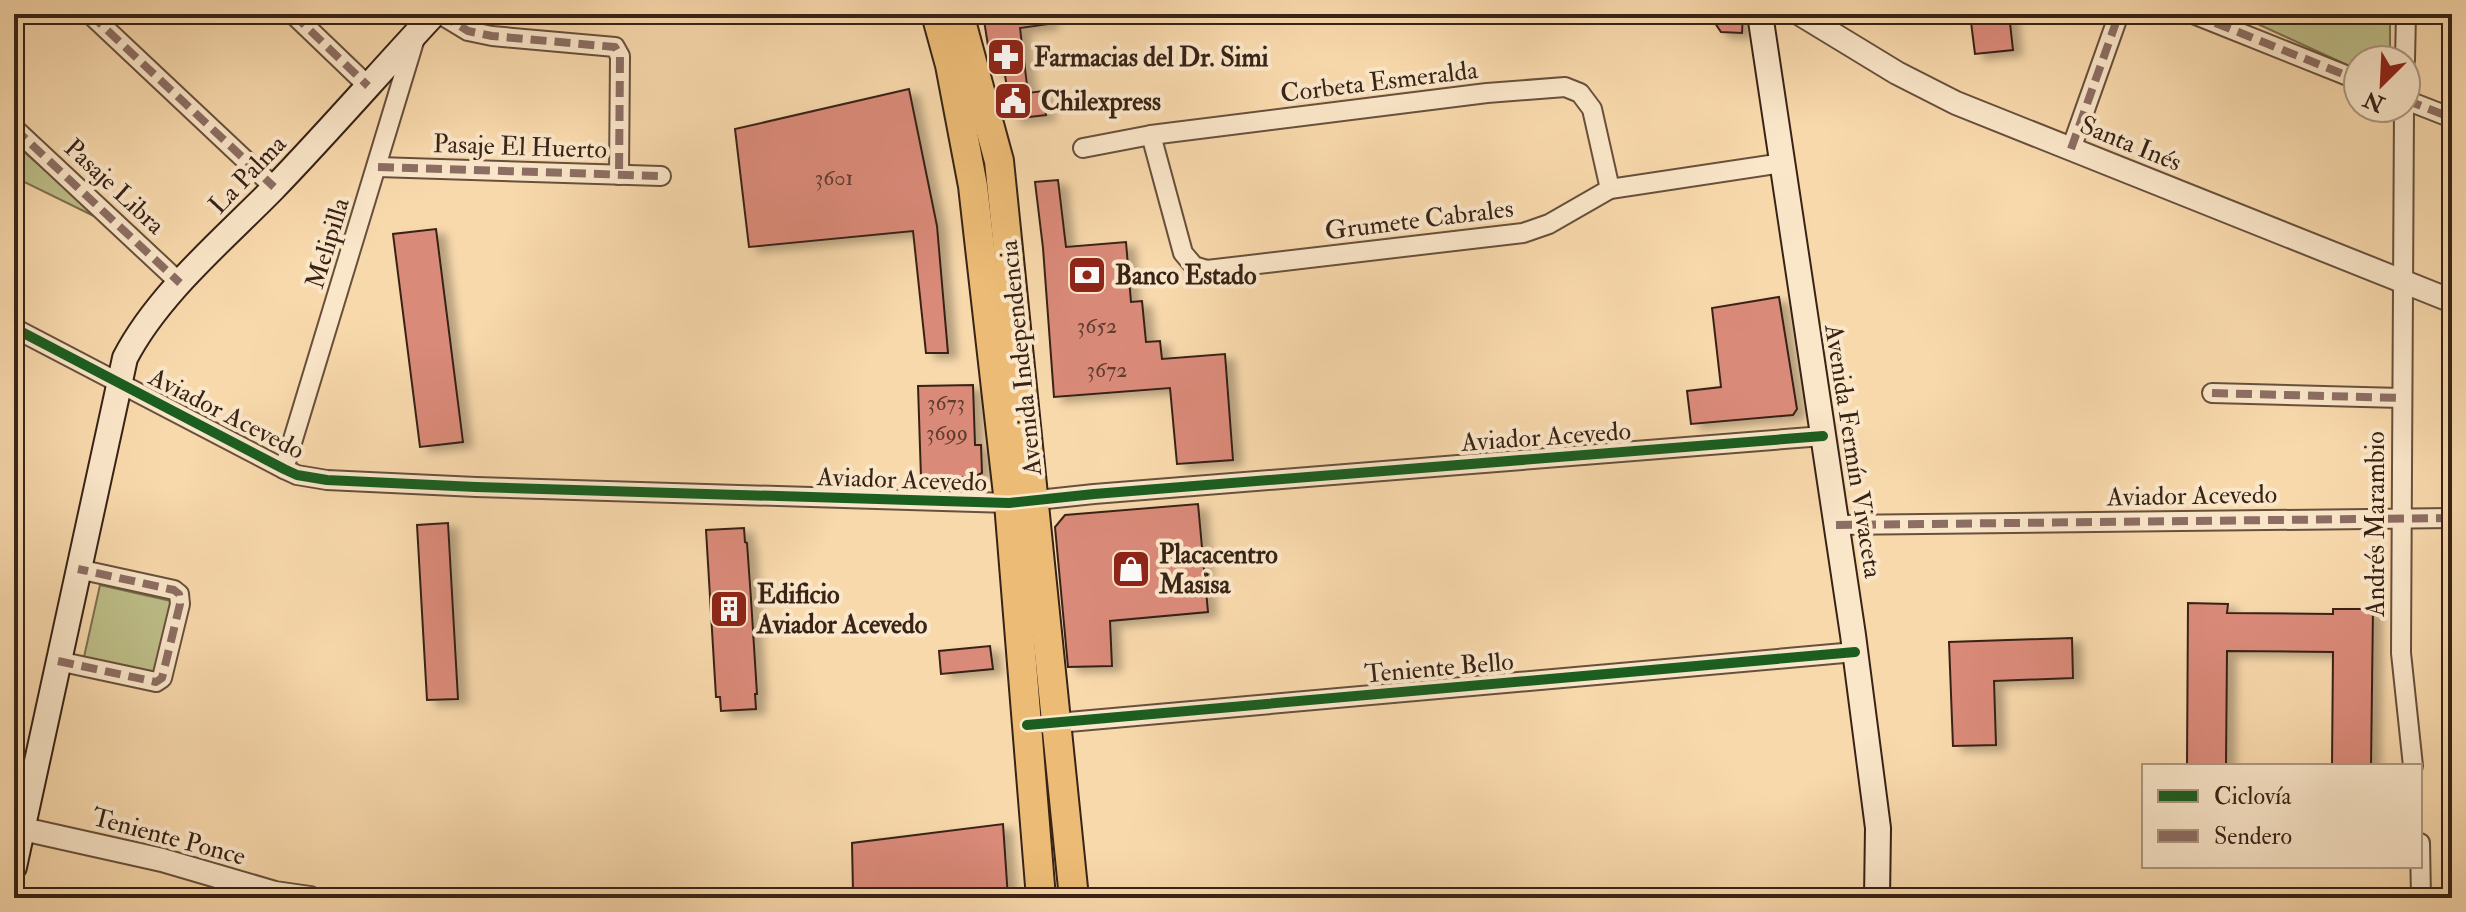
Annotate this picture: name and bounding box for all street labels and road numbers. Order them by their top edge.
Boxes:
street label: Corbeta Esmeralda [1279,54,1480,110]
street label: Santa Inés [2075,109,2186,179]
street label: La Palma [202,128,293,221]
street label: Pasaje El Huerto [432,128,607,166]
street label: Pasaje Libra [57,132,172,242]
street label: Grumete Cabrales [1323,193,1515,247]
street label: Melipilla [299,194,358,293]
street label: Avenida Independencia [993,238,1050,478]
street label: Avenida Fermín Vivaceta [1817,321,1889,581]
street label: Aviador Acevedo [143,361,310,467]
street label: Aviador Acevedo [1459,415,1632,459]
street label: Andrés Marambio [2360,431,2392,618]
street label: Aviador Acevedo [815,461,988,499]
street label: Aviador Acevedo [2106,479,2277,514]
street label: Teniente Bello [1363,646,1515,690]
street label: Teniente Ponce [88,801,249,873]

